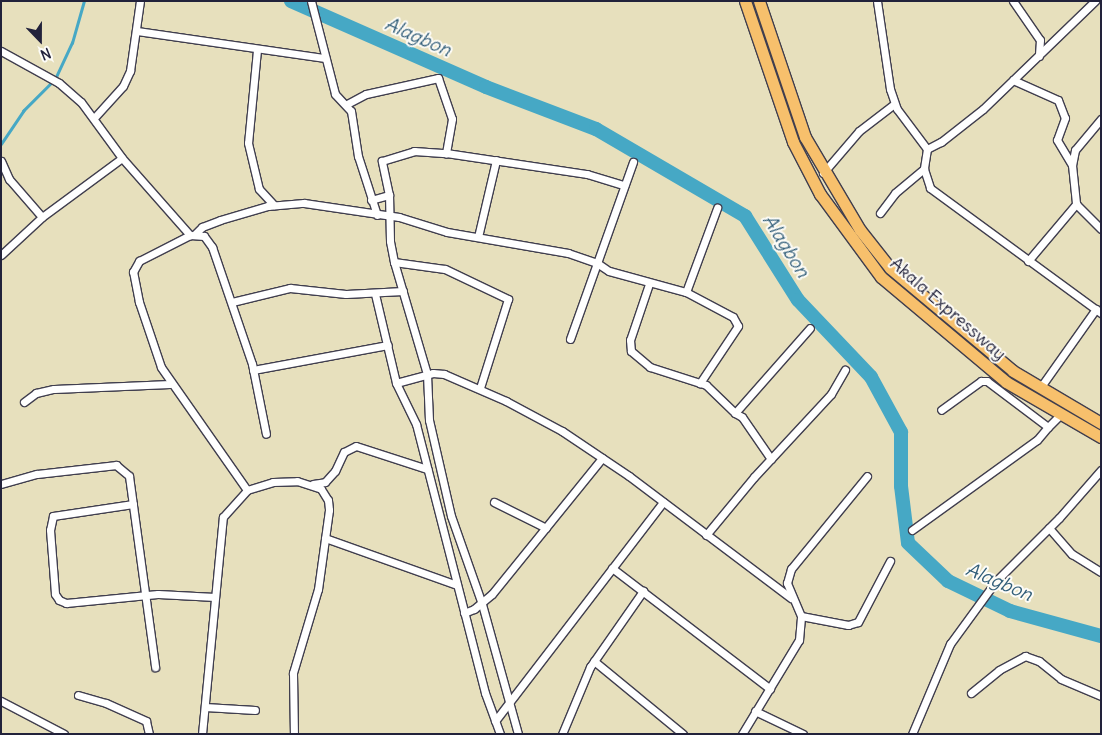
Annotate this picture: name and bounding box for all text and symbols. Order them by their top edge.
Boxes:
water label: Alagbon [381,12,455,62]
north arrow [15,15,65,65]
text: N [38,44,53,64]
water label: Alagbon [758,210,814,282]
street label: Akala Expressway [886,253,1010,365]
water label: Alagbon [962,558,1036,606]

